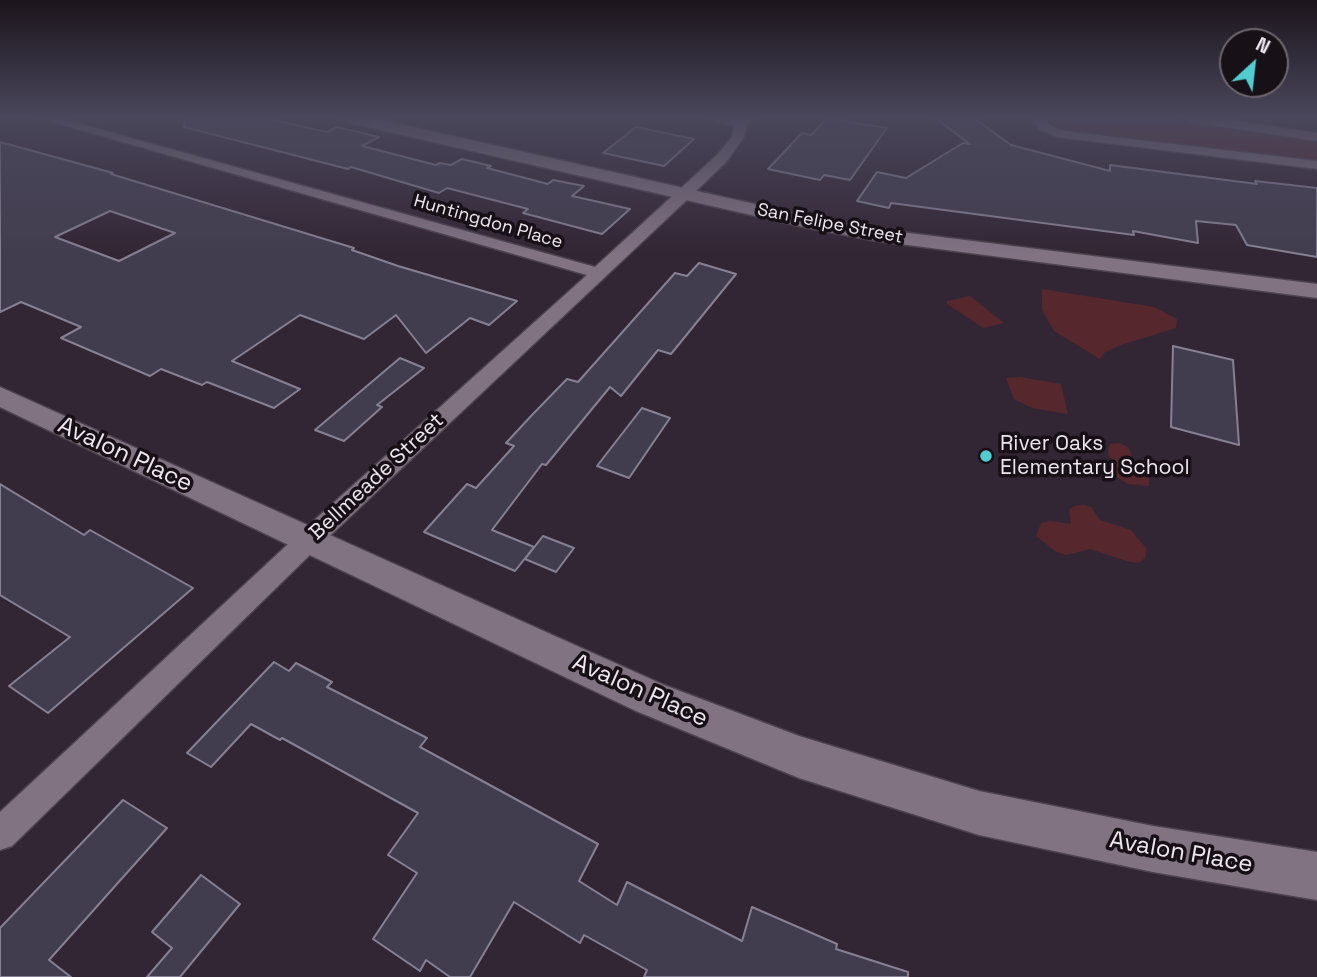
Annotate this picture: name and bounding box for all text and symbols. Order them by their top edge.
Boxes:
north arrow [1219,28,1289,98]
text: N [1251,32,1274,60]
street label: Huntingdon Place [411,190,565,254]
street label: San Felipe Street [755,199,905,249]
street label: Bellmeade Street [305,408,449,546]
street label: Avalon Place [53,411,197,499]
place label: River Oaks Elementary School [1000,431,1190,481]
marker: River Oaks Elementary School [978,448,994,464]
street label: Avalon Place [568,648,712,734]
street label: Avalon Place [1107,826,1255,880]

